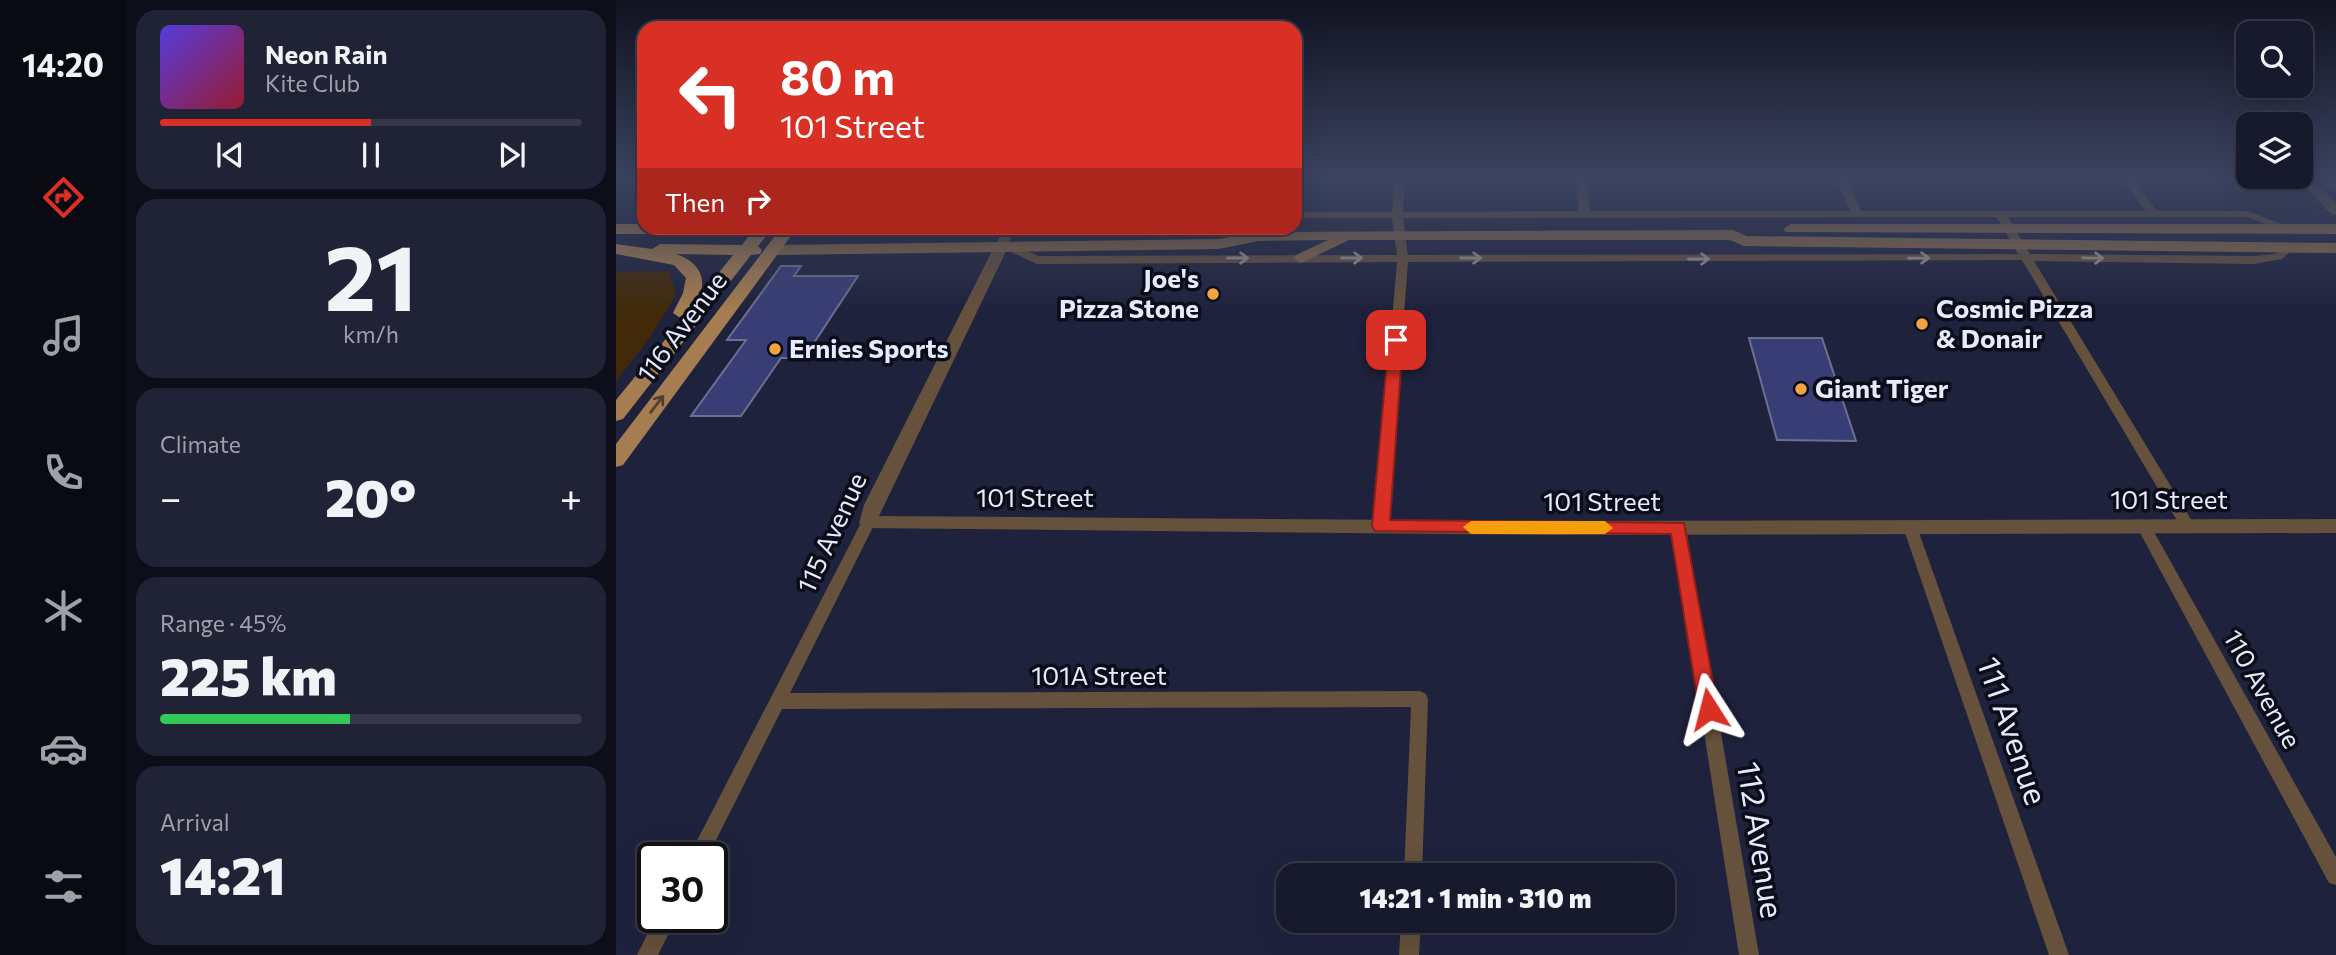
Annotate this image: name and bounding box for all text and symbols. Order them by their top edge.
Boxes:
map controls [2236,21,2313,189]
button: search [2236,21,2313,98]
text: Neon Rain [265,38,388,69]
text: 14:20 [22,44,104,84]
text: 80 m [780,45,895,105]
icon: left [665,49,756,140]
text: Kite Club [265,69,360,97]
text: 101 Street [780,105,925,145]
button: layers [2236,112,2313,189]
icon: previous [211,136,249,174]
icon: pause [352,136,390,174]
icon: next [493,136,531,174]
icon: directions [39,173,88,222]
icon: right [739,182,777,220]
text: Then [665,186,725,217]
text: 21 [325,218,417,330]
one-way arrow [1227,251,1250,265]
one-way arrow [1340,251,1363,265]
one-way arrow [1460,251,1483,265]
one-way arrow [1907,251,1930,265]
one-way arrow [2081,251,2104,265]
one-way arrow [1687,252,1710,266]
place label: Joe's Pizza Stone [1059,262,1199,323]
street label: 116 Avenue [629,265,732,387]
marker: Joe's Pizza Stone [1205,286,1221,302]
place label: Cosmic Pizza & Donair [1936,292,2093,353]
pin [1366,310,1426,370]
icon: music [39,311,88,360]
marker: Cosmic Pizza & Donair [1914,316,1930,332]
text: km/h [343,320,399,348]
icon: arrive [1377,321,1415,359]
place label: Ernies Sports [789,332,949,363]
marker: Ernies Sports [767,341,783,357]
place label: Giant Tiger [1815,372,1949,403]
marker: Giant Tiger [1793,381,1809,397]
one-way arrow [650,395,664,414]
text: Climate [160,430,241,458]
icon: phone [39,448,88,497]
text: 20° [325,464,416,528]
street label: 115 Avenue [789,467,872,597]
text: − [160,473,182,520]
text: + [560,473,582,520]
street label: 101 Street [976,481,1094,512]
street label: 101 Street [2110,483,2228,514]
street label: 101 Street [1543,485,1661,516]
icon: climate [39,586,88,635]
text: Range · 45% [160,609,286,637]
street label: 110 Avenue [2218,624,2309,753]
text: 225 km [160,643,337,707]
street label: 111 Avenue [1970,651,2058,810]
street label: 101A Street [1031,659,1167,690]
position arrow [1672,672,1746,746]
icon: car [39,724,88,773]
street label: 112 Avenue [1730,759,1794,921]
text: Arrival [160,808,230,836]
text: 14:21 [160,842,285,906]
speed limit sign: 30 [637,842,728,933]
icon: filters [39,862,88,911]
text: 14:21 · 1 min · 310 m [1359,882,1592,913]

